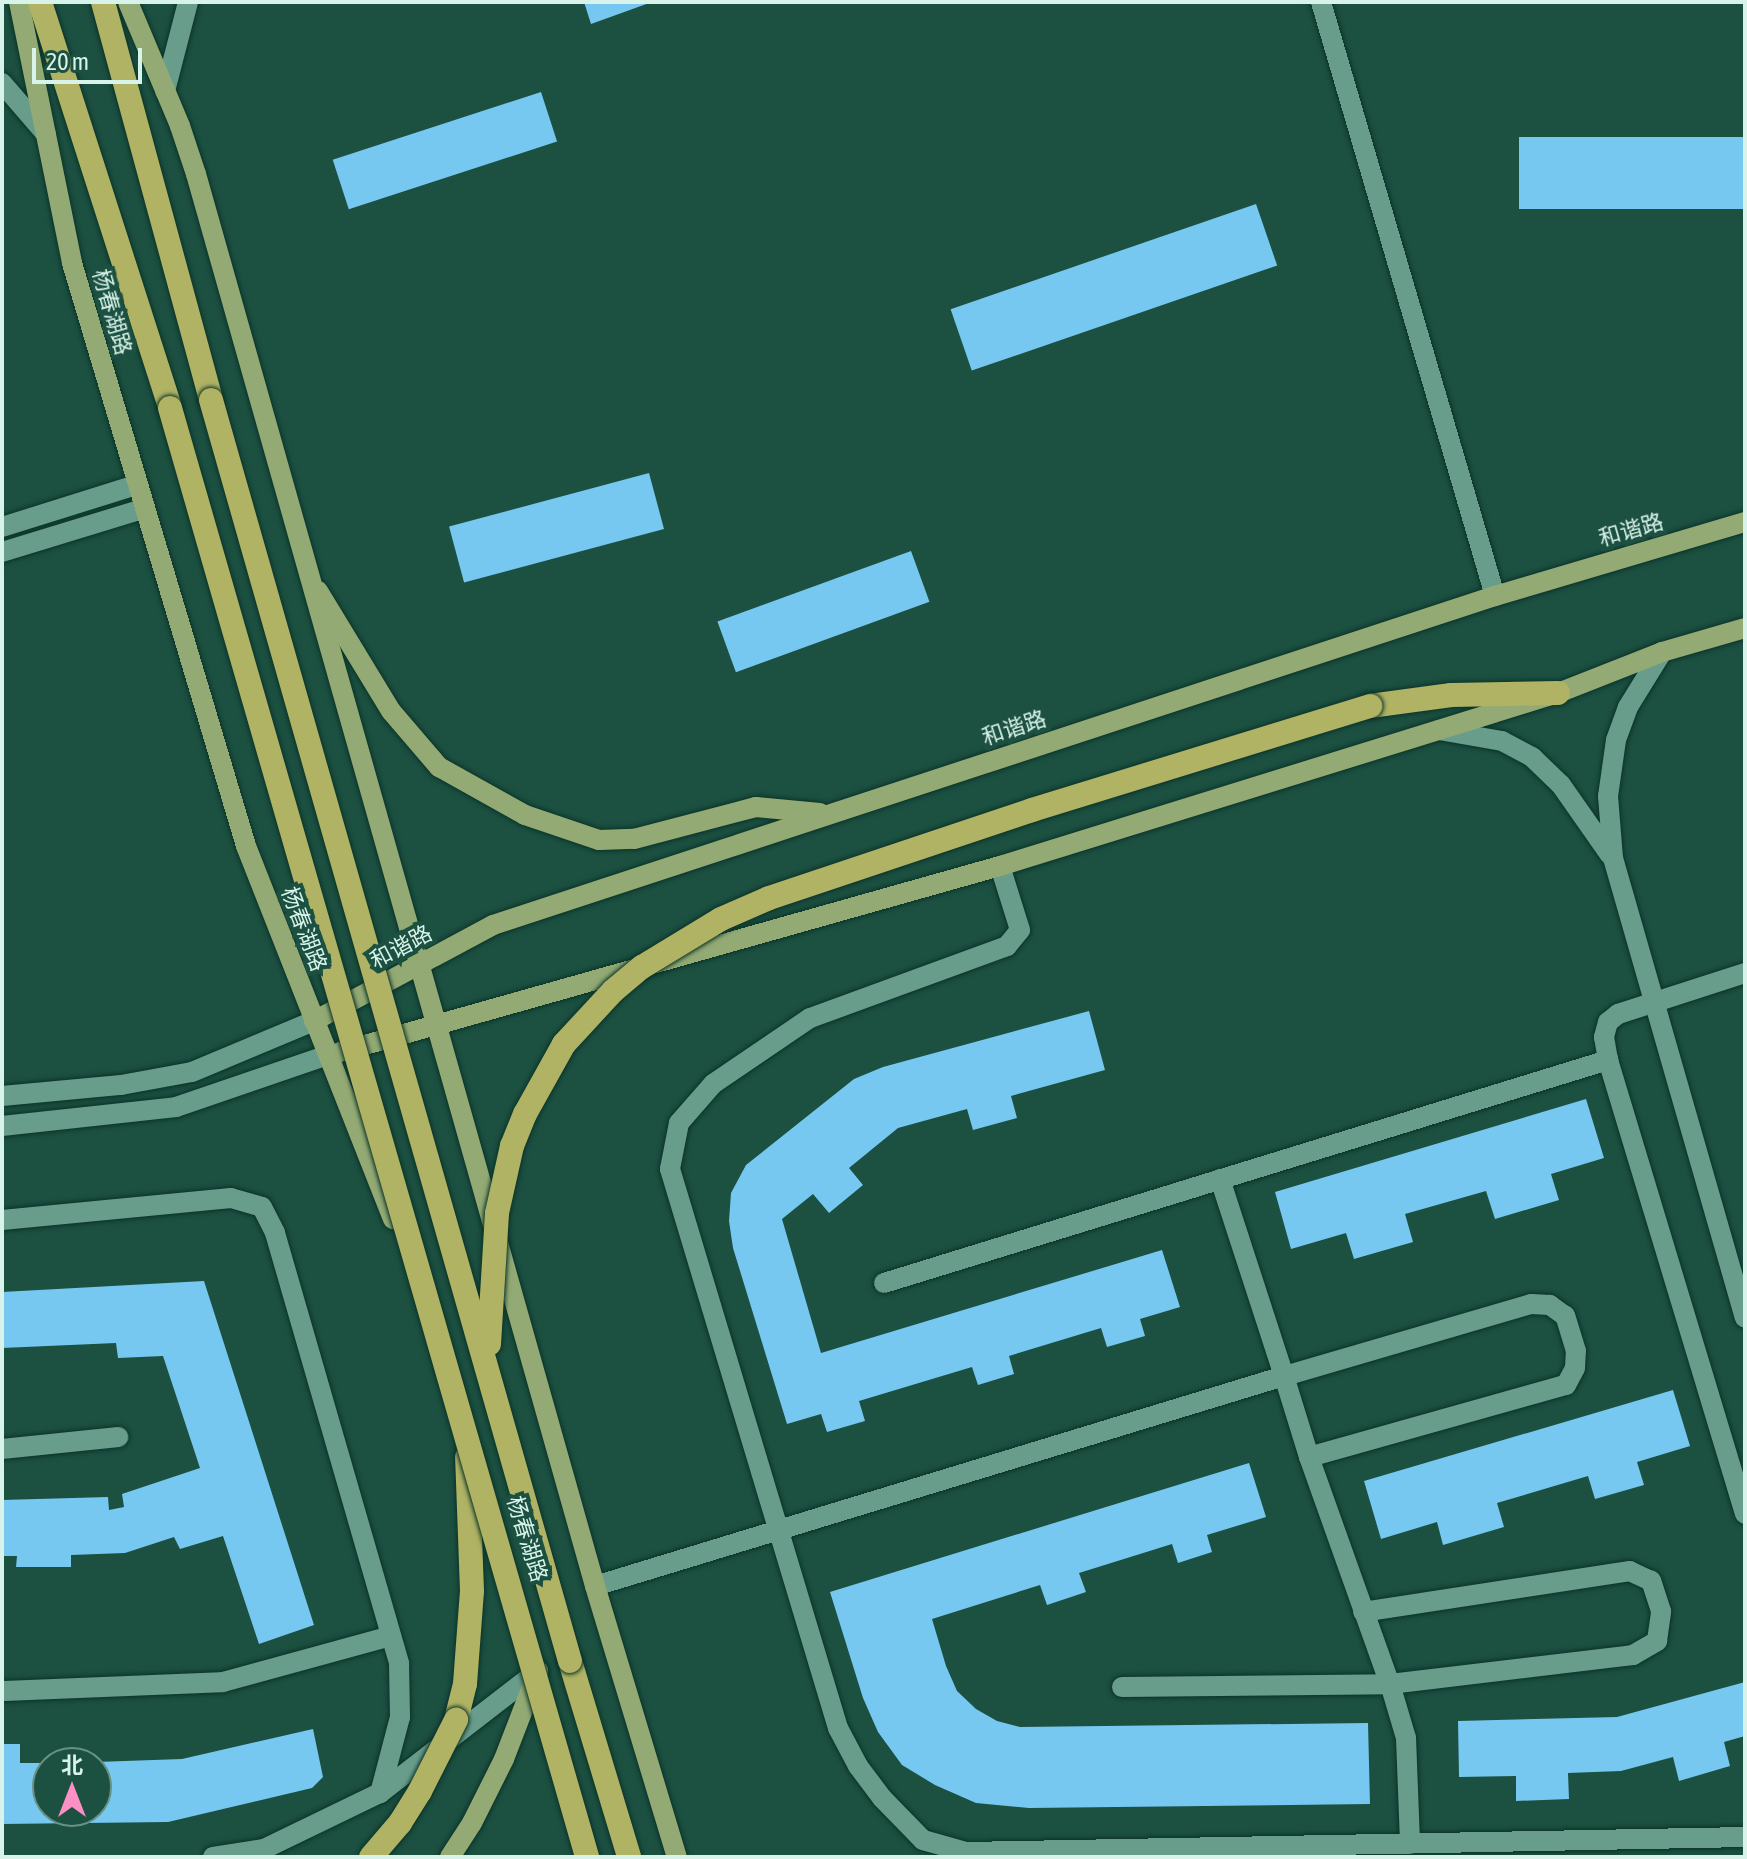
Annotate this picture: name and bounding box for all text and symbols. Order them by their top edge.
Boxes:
scale bar [36,32,146,82]
text: 20 m [46,48,89,75]
street label: 杨春湖路 [87,266,137,358]
street label: 和谐路 [1596,508,1666,552]
street label: 和谐路 [979,705,1049,751]
street label: 杨春湖路 [276,883,332,975]
street label: 和谐路 [366,920,436,974]
street label: 杨春湖路 [502,1493,552,1585]
north arrow [32,1747,112,1827]
text: 北 [61,1752,83,1778]

